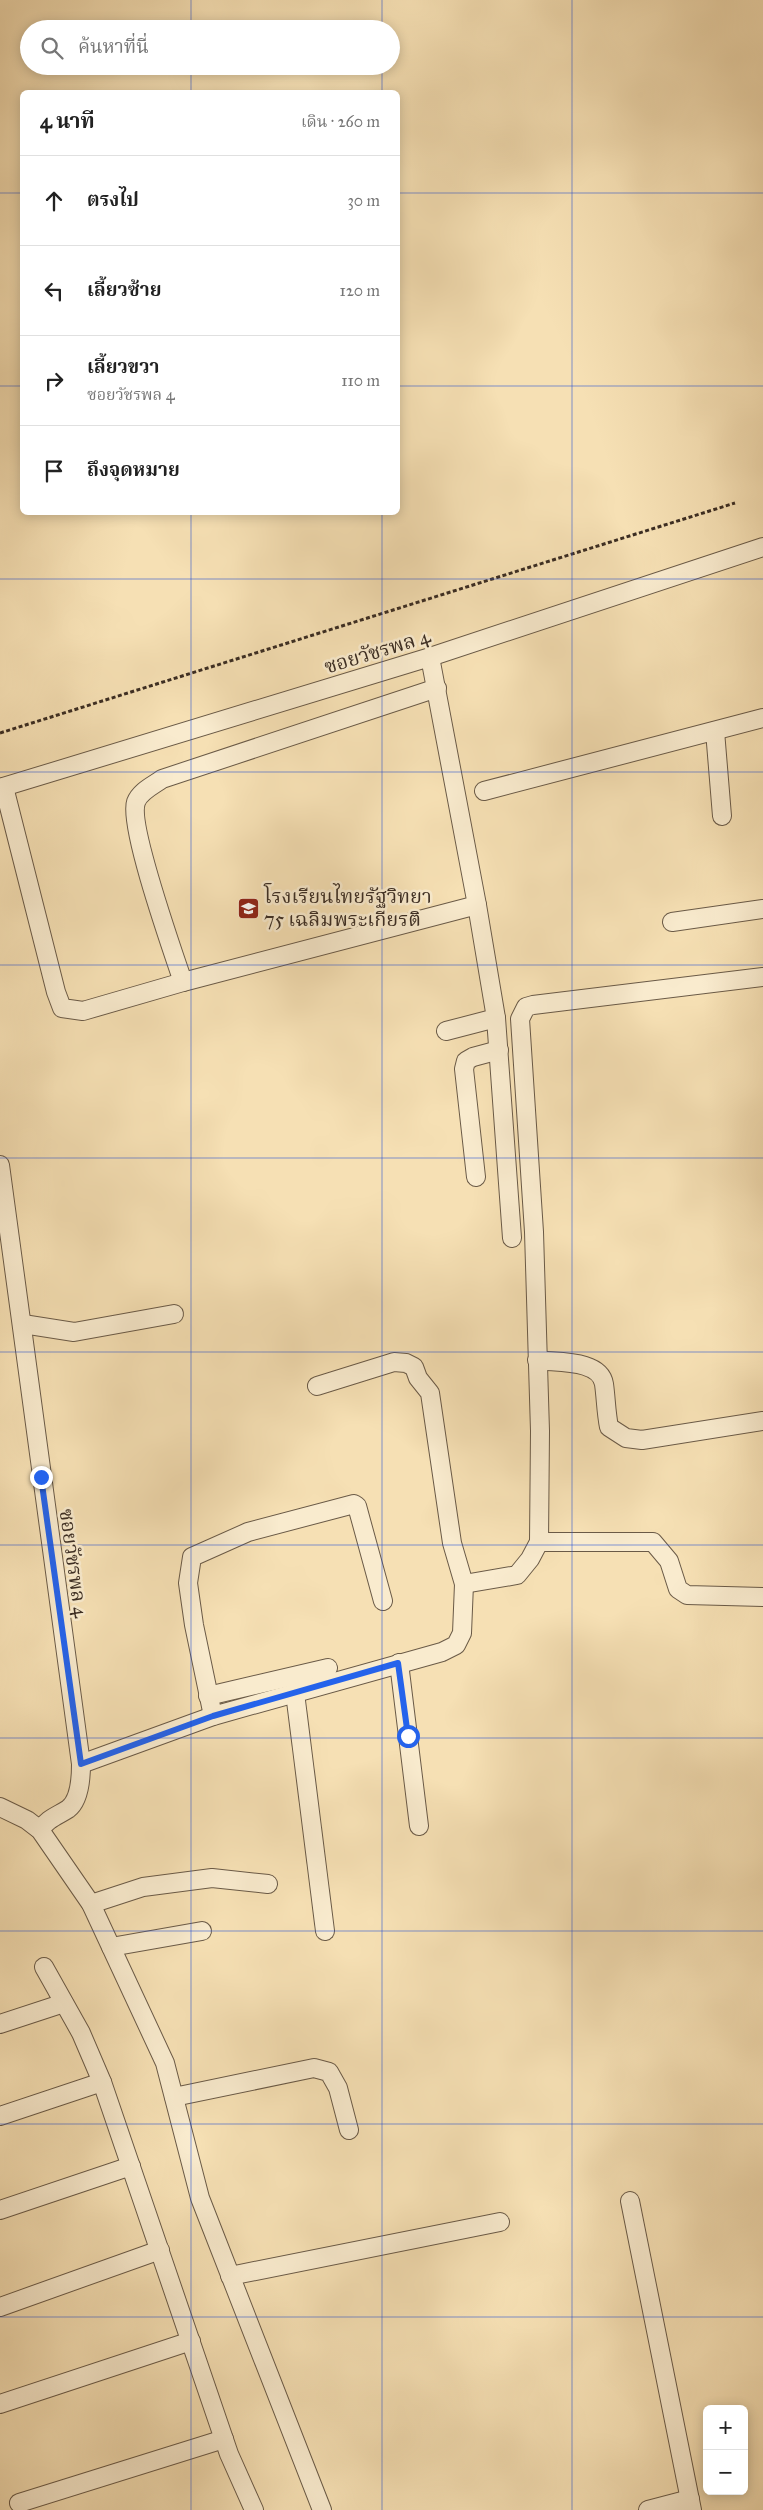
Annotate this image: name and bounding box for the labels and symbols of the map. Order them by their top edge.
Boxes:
street label: ซอยวัชรพล 4 [321,623,434,678]
place label: โรงเรียนไทยรัฐวิทยา 75 เฉลิมพระเกียรติ [263,882,432,931]
school or university icon: โรงเรียนไทยรัฐวิทยา 75 เฉลิมพระเกียรติ [236,896,260,920]
route end [30,1466,53,1489]
street label: ซอยวัชรพล 4 [54,1507,94,1620]
route start [397,1725,420,1748]

